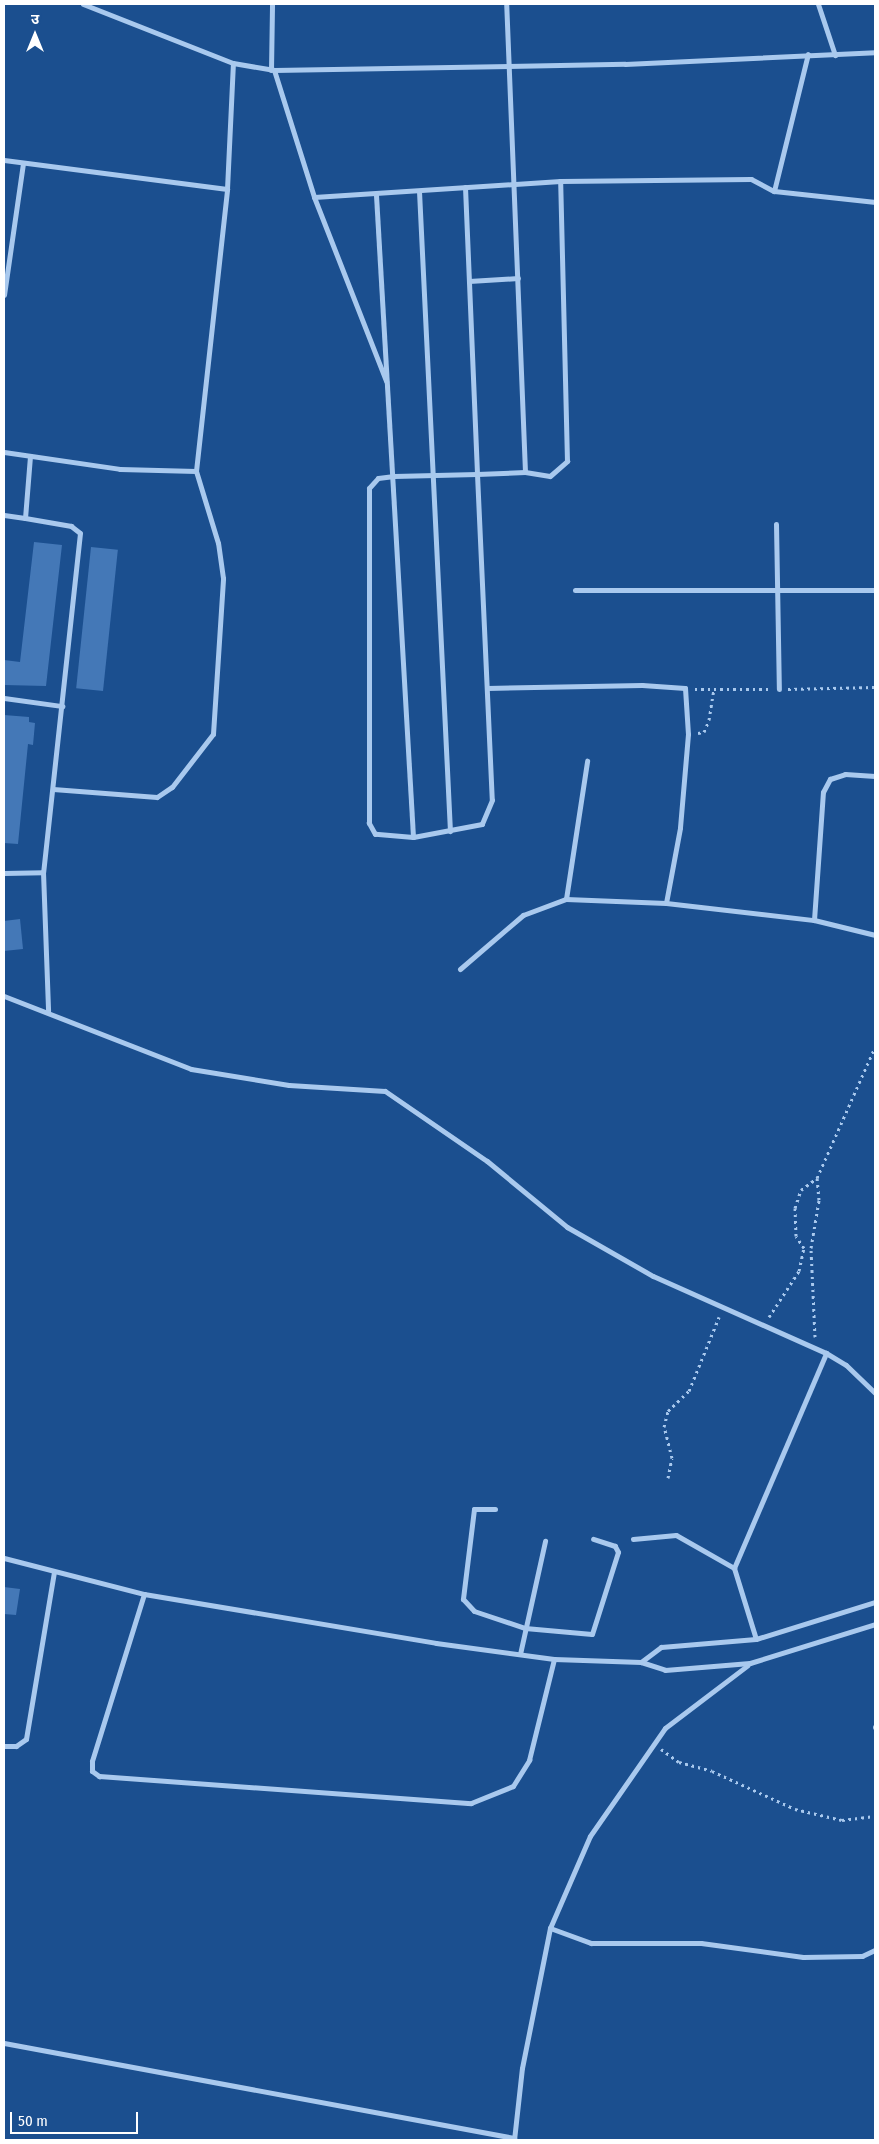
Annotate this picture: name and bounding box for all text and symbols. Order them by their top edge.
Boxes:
north arrow [10,10,60,60]
text: उ [31,11,39,28]
scale bar [12,2102,140,2134]
text: 50 m [18,2112,48,2130]

